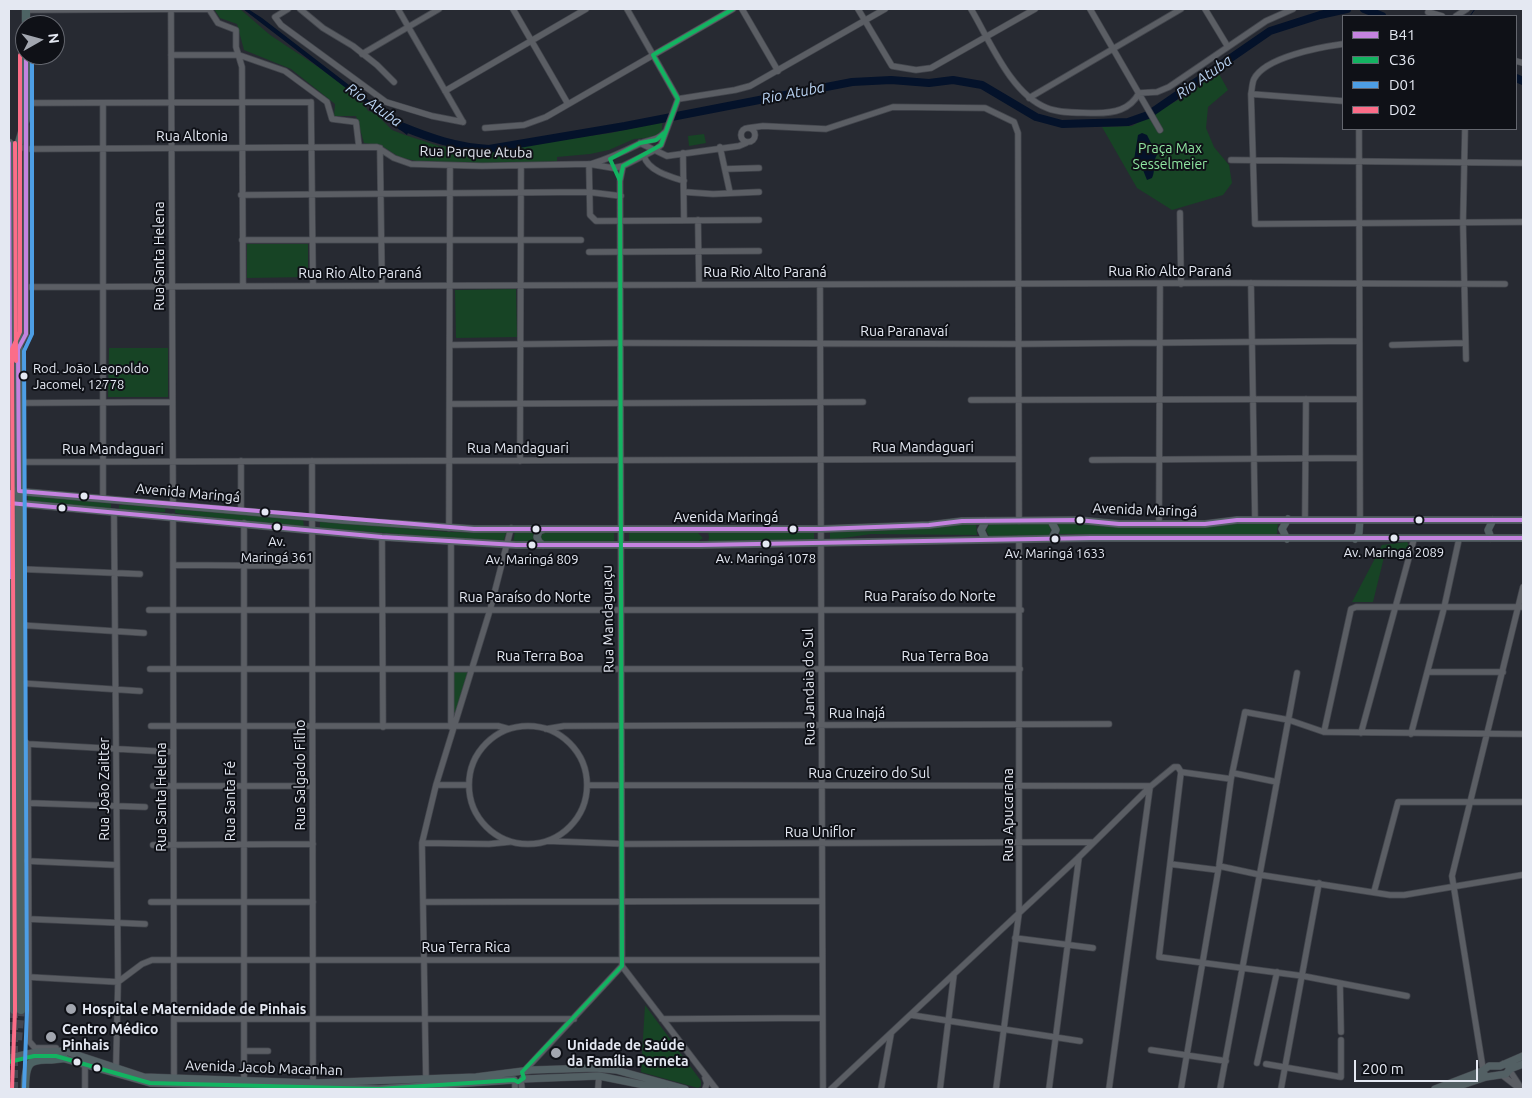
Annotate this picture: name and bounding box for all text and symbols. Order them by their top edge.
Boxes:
north arrow [15,15,65,65]
legend [1342,15,1517,130]
text: B41 [1389,26,1415,43]
text: N [45,32,62,44]
water label: Rio Atuba [1173,51,1235,103]
text: C36 [1389,51,1415,68]
text: D01 [1389,76,1417,93]
water label: Rio Atuba [760,78,826,108]
water label: Rio Atuba [343,79,405,131]
text: D02 [1389,101,1417,118]
street label: Rua Altonia [156,128,228,144]
park label: Praça Max Sesselmeier [1133,140,1207,172]
street label: Rua Parque Atuba [419,143,533,161]
street label: Rua Santa Helena [151,201,167,311]
street label: Rua Rio Alto Paraná [1108,263,1232,279]
street label: Rua Rio Alto Paraná [703,264,827,280]
street label: Rua Rio Alto Paraná [298,265,422,281]
street label: Rua Paranavaí [860,323,948,339]
place label: Rod. João Leopoldo Jacomel, 12778 [33,361,149,392]
marker: Rod. João Leopoldo Jacomel, 12778 [19,371,29,381]
street label: Rua Mandaguari [872,439,974,455]
street label: Rua Mandaguari [467,440,569,456]
street label: Rua Mandaguari [62,441,164,457]
street label: Avenida Maringá [135,480,241,506]
unlabelled marker [79,491,89,501]
street label: Avenida Maringá [1092,500,1198,520]
unlabelled marker [57,503,67,513]
unlabelled marker [260,507,270,517]
street label: Avenida Maringá [674,509,778,525]
unlabelled marker [1075,515,1085,525]
unlabelled marker [1414,515,1424,525]
marker: Av. Maringá 361 [272,522,282,532]
unlabelled marker [531,524,541,534]
unlabelled marker [788,524,798,534]
marker: Av. Maringá 2089 [1389,533,1399,543]
place label: Av. Maringá 361 [241,534,313,565]
marker: Av. Maringá 1633 [1050,534,1060,544]
marker: Av. Maringá 1078 [761,539,771,549]
marker: Av. Maringá 809 [527,540,537,550]
place label: Av. Maringá 2089 [1344,545,1444,561]
place label: Av. Maringá 1633 [1005,546,1105,562]
place label: Av. Maringá 1078 [716,551,816,567]
place label: Av. Maringá 809 [485,552,579,568]
street label: Rua Mandaguaçu [599,565,617,673]
street label: Rua Paraíso do Norte [864,588,996,604]
street label: Rua Paraíso do Norte [459,589,591,605]
street label: Rua Jandaia do Sul [800,628,818,746]
street label: Rua Terra Boa [496,648,584,664]
street label: Rua Terra Boa [901,648,989,664]
street label: Rua Inajá [829,705,885,721]
street label: Rua Salgado Filho [292,720,308,830]
street label: Rua João Zaitter [96,737,112,841]
street label: Rua Santa Helena [153,742,169,852]
street label: Rua Santa Fé [222,761,238,841]
street label: Rua Cruzeiro do Sul [808,765,930,781]
street label: Rua Apucarana [1000,768,1016,862]
street label: Rua Uniflor [785,824,855,840]
street label: Rua Terra Rica [422,939,510,955]
place label: Hospital e Maternidade de Pinhais [82,1001,306,1017]
marker: Hospital e Maternidade de Pinhais [64,1002,78,1016]
place label: Centro Médico Pinhais [62,1021,158,1054]
marker: Centro Médico Pinhais [44,1030,58,1044]
place label: Unidade de Saúde da Família Perneta [567,1037,689,1070]
marker: Unidade de Saúde da Família Perneta [549,1046,563,1060]
scale bar [1357,1050,1481,1082]
unlabelled marker [72,1057,82,1067]
street label: Avenida Jacob Macanhan [185,1057,343,1079]
text: 200 m [1362,1060,1404,1077]
unlabelled marker [92,1063,102,1073]

